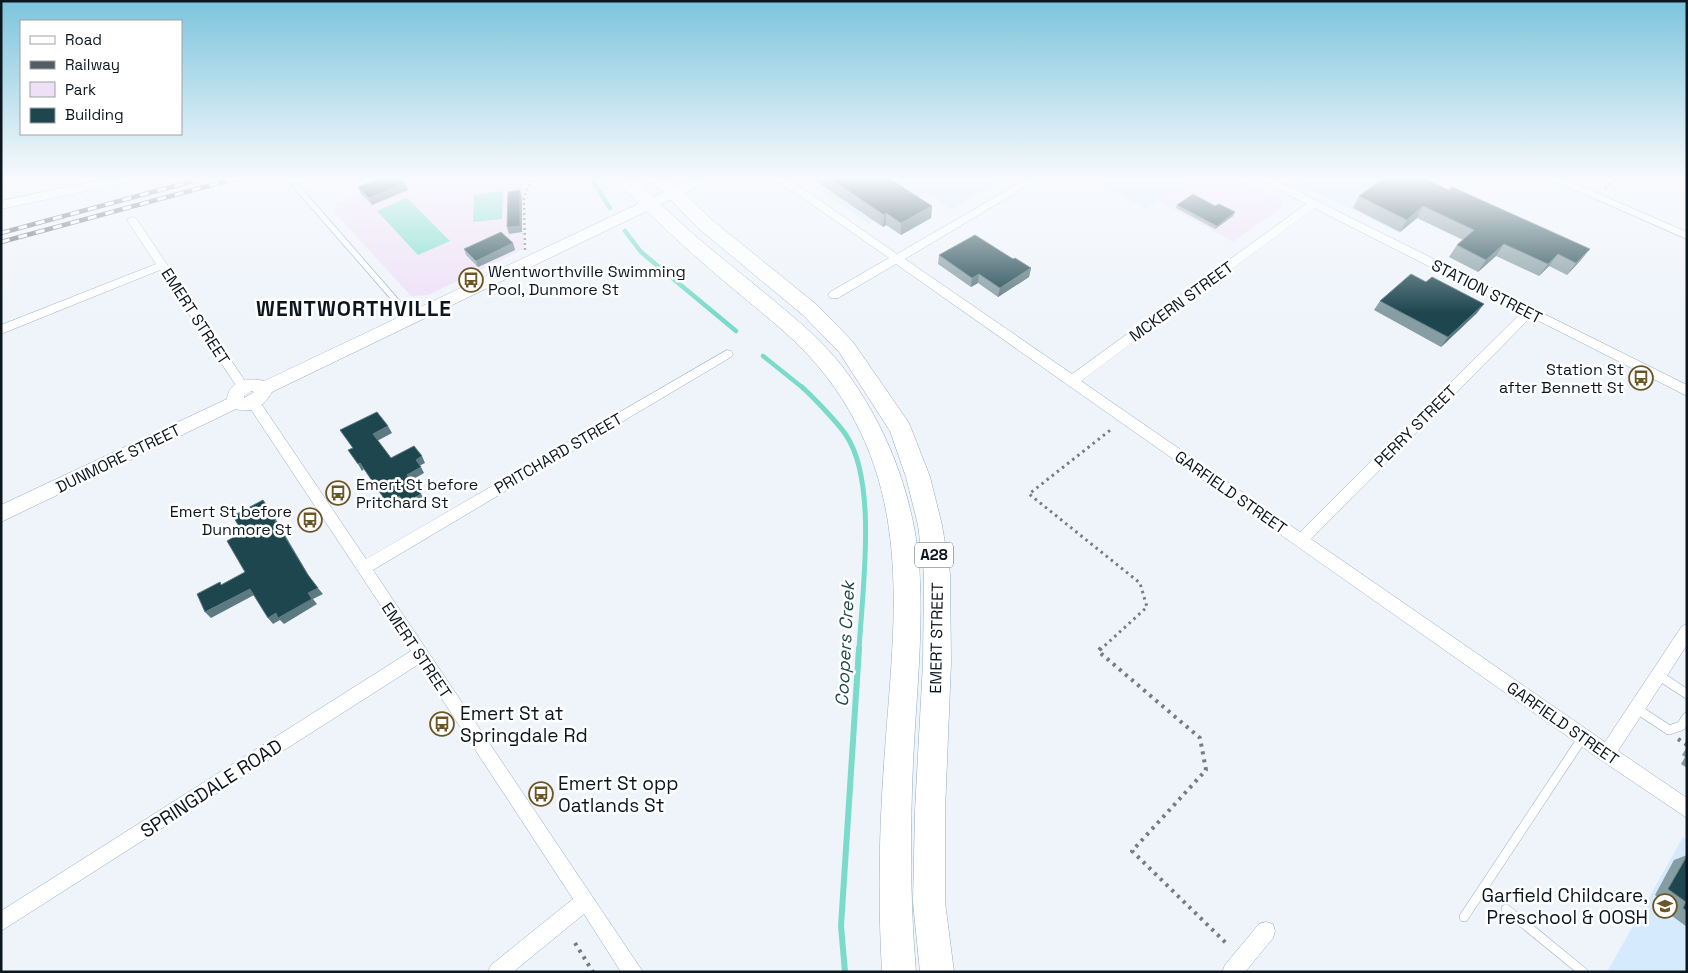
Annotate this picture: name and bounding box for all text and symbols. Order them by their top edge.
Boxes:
legend [20,20,182,135]
text: Road [65,30,102,49]
text: Railway [65,55,120,74]
text: Park [65,80,96,99]
text: Building [65,105,124,124]
street label: STATION STREET [1428,255,1546,328]
street label: MCKERN STREET [1125,256,1238,346]
place label: Wentworthville Swimming Pool, Dunmore St [488,261,686,300]
street label: EMERT STREET [157,264,235,369]
bus stop icon: Wentworthville Swimming Pool, Dunmore St [458,267,484,293]
district label: WENTWORTHVILLE [256,295,452,322]
place label: Station St after Bennett St [1499,359,1624,398]
bus stop icon: Station St after Bennett St [1628,365,1654,391]
street label: PERRY STREET [1370,381,1461,472]
street label: PRITCHARD STREET [490,408,626,499]
street label: DUNMORE STREET [53,419,184,498]
street label: GARFIELD STREET [1171,446,1291,539]
place label: Emert St before Pritchard St [356,474,478,513]
bus stop icon: Emert St before Pritchard St [325,480,351,506]
place label: Emert St before Dunmore St [170,501,292,540]
bus stop icon: Emert St before Dunmore St [297,507,323,533]
road number: A28 [915,542,953,568]
water label: Coopers Creek [830,578,859,707]
street label: EMERT STREET [925,582,948,694]
street label: EMERT STREET [377,598,456,702]
street label: GARFIELD STREET [1503,677,1623,770]
place label: Emert St at Springdale Rd [460,701,588,748]
bus stop icon: Emert St at Springdale Rd [429,711,455,737]
street label: SPRINGDALE ROAD [136,733,287,844]
place label: Emert St opp Oatlands St [558,771,679,818]
bus stop icon: Emert St opp Oatlands St [528,781,554,807]
place label: Garfield Childcare, Preschool & OOSH [1481,883,1648,930]
school or university icon: Garfield Childcare, Preschool & OOSH [1652,893,1678,919]

